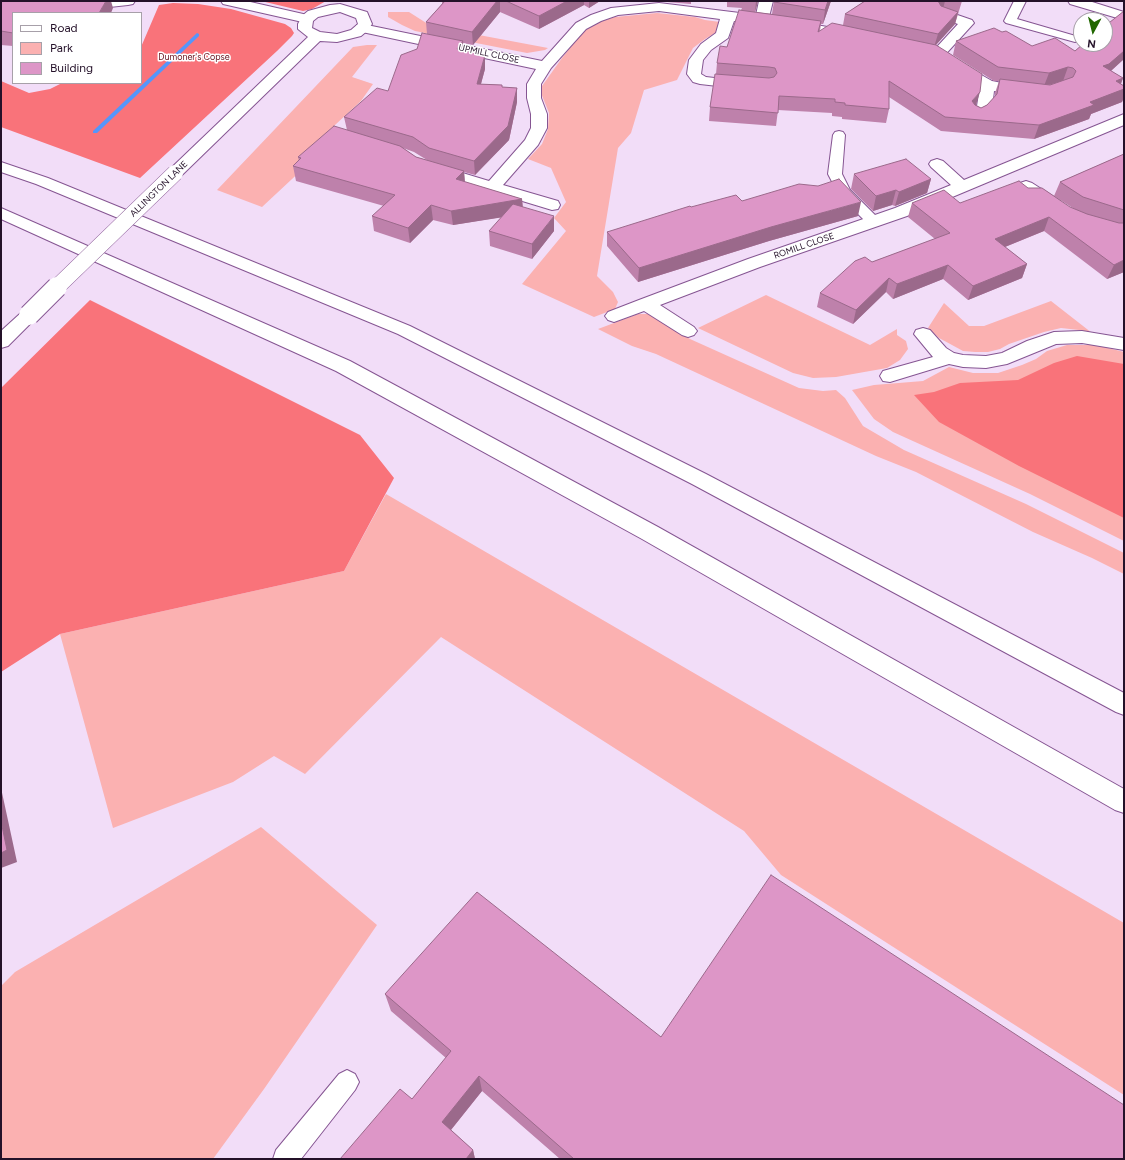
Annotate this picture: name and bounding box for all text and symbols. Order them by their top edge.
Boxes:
legend [12,12,142,84]
north arrow [1073,12,1113,52]
text: Road [50,21,78,35]
text: N [1087,36,1097,50]
text: Park [50,41,73,55]
street label: UPMILL CLOSE [458,42,520,66]
park label: Dumoner's Copse [158,52,230,62]
text: Building [50,61,93,75]
street label: ALLINGTON LANE [128,159,190,219]
street label: ROMILL CLOSE [772,231,836,261]

